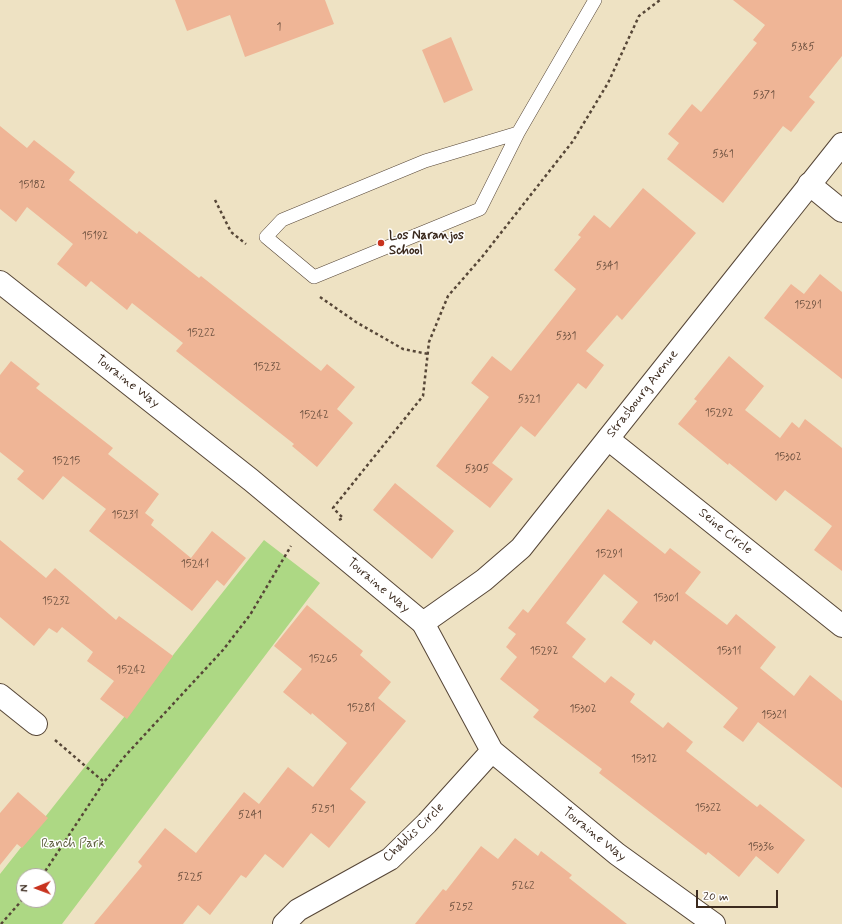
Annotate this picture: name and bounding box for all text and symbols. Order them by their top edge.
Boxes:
house number: 1 [277,21,281,35]
house number: 5385 [791,41,815,55]
house number: 5371 [753,89,775,103]
house number: 5361 [712,148,734,162]
house number: 15182 [18,179,46,193]
place label: Los Naranjos School [389,228,464,259]
house number: 15192 [82,230,108,244]
marker: Los Naranjos School [376,238,386,248]
house number: 5341 [596,260,618,274]
house number: 15291 [794,299,822,313]
house number: 15222 [187,327,215,341]
house number: 5331 [556,330,576,344]
street label: Strasbourg Avenue [604,347,682,441]
street label: Touraine Way [92,352,162,412]
house number: 15232 [253,361,281,375]
house number: 5321 [518,393,540,407]
house number: 15292 [705,407,733,421]
house number: 15242 [299,409,329,423]
house number: 15302 [774,451,802,465]
house number: 15215 [52,455,80,469]
house number: 5305 [465,463,489,477]
street label: Seine Circle [695,506,755,558]
house number: 15231 [111,509,139,523]
house number: 15291 [595,548,623,562]
street label: Touraine Way [343,555,413,617]
house number: 15241 [181,558,209,572]
house number: 15301 [653,592,679,606]
house number: 15232 [42,595,70,609]
house number: 15292 [530,645,558,659]
house number: 15311 [717,645,741,659]
house number: 15265 [309,653,337,667]
house number: 15242 [116,664,146,678]
house number: 15281 [347,702,375,716]
house number: 15302 [569,703,597,717]
house number: 15321 [761,709,787,723]
house number: 15312 [631,753,657,767]
street label: Chablis Circle [380,800,448,866]
house number: 15322 [695,802,721,816]
house number: 5251 [311,803,335,817]
street label: Touraine Way [559,805,629,865]
house number: 5241 [238,809,262,823]
park label: Ranch Park [41,836,105,852]
house number: 15336 [748,841,774,855]
north arrow [16,868,56,908]
house number: 5225 [177,871,203,885]
house number: 5262 [512,880,534,894]
scale bar [698,882,780,908]
text: N [18,884,32,892]
text: 20 m [703,889,729,905]
house number: 5252 [449,901,473,915]

